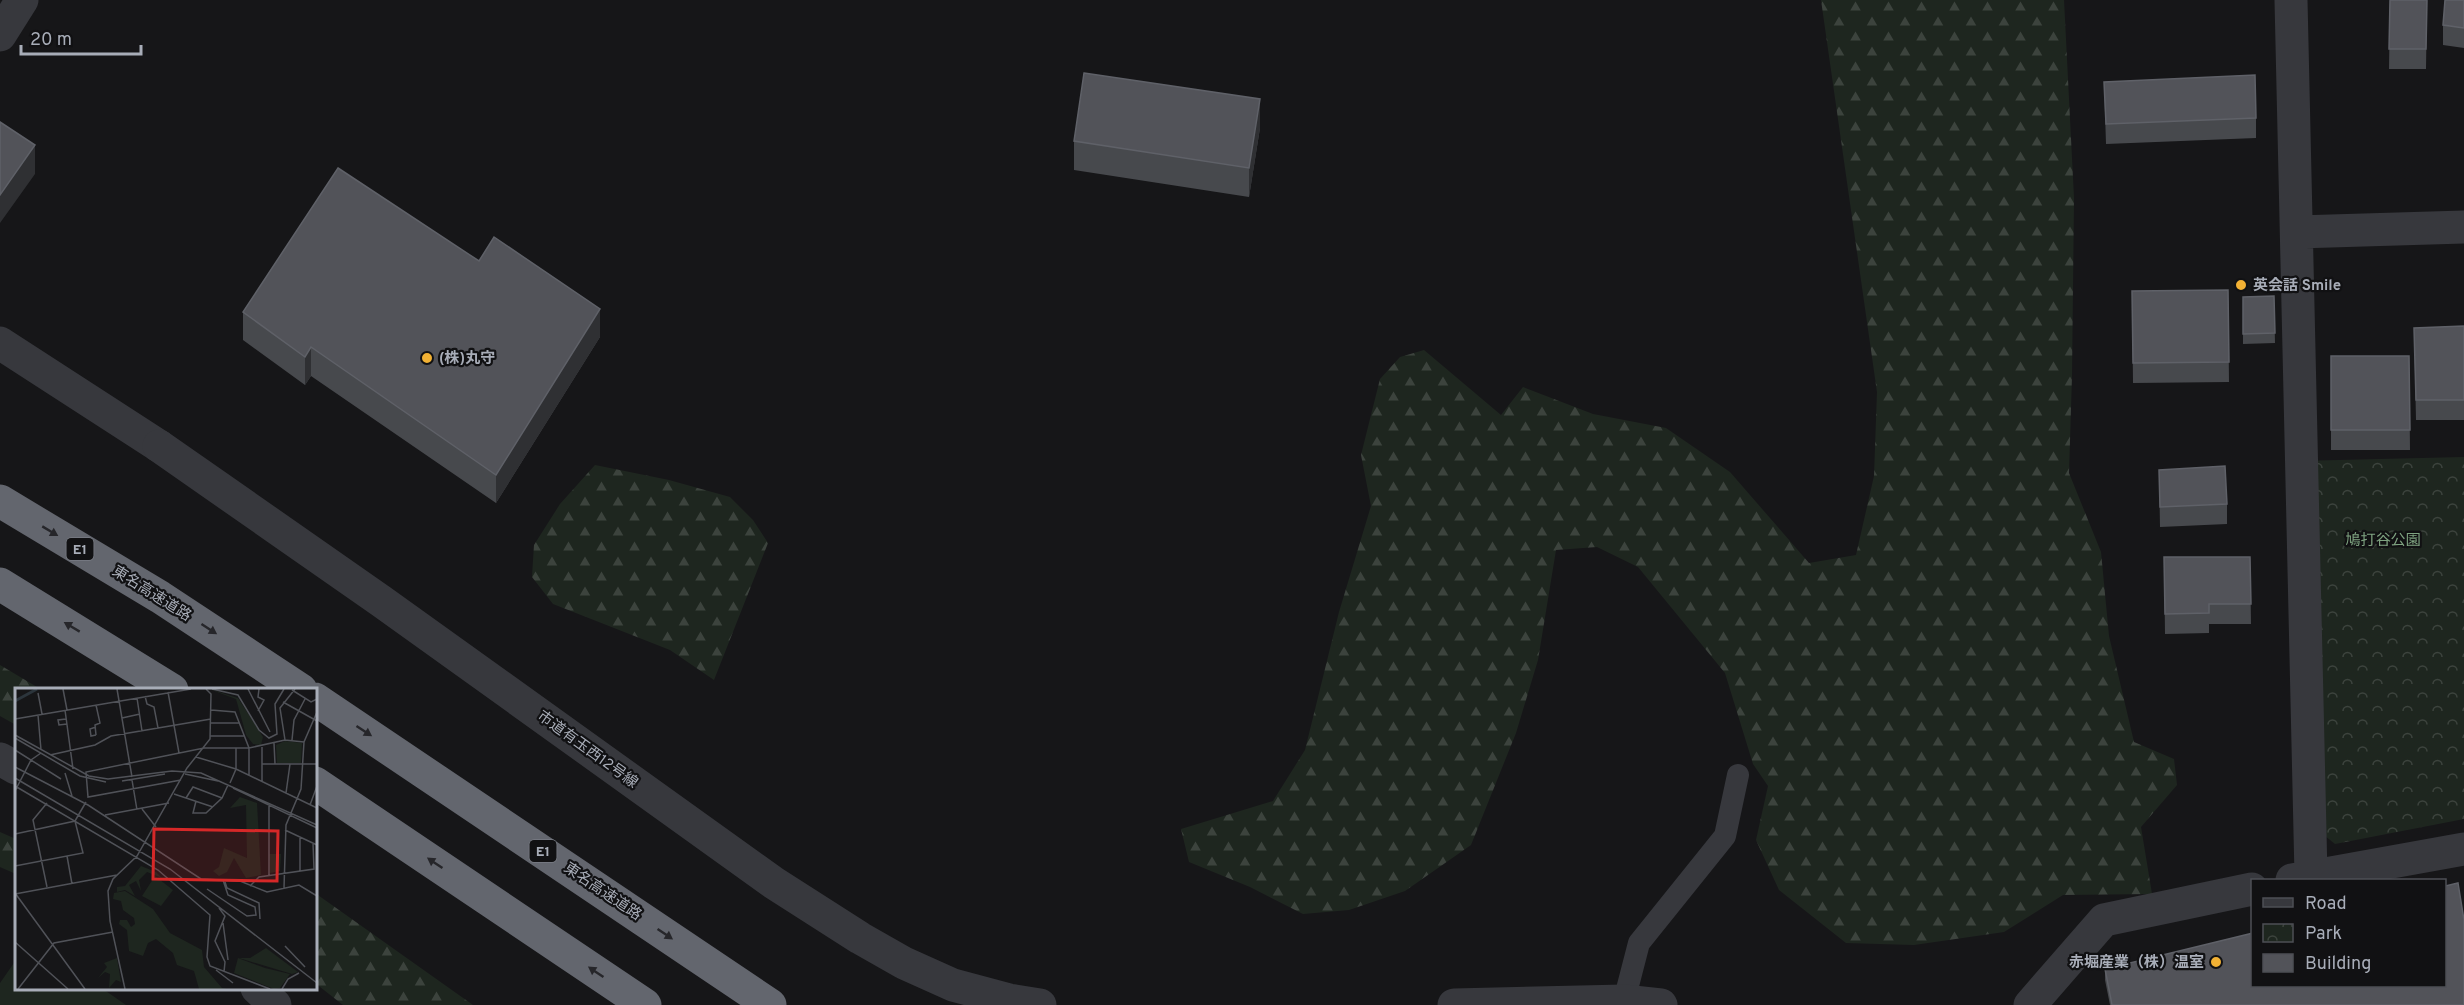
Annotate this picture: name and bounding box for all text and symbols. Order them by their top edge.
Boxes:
scale bar [21,18,141,56]
text: 20 m [30,29,72,52]
place label: 英会話 Smile [2253,277,2341,296]
marker: 英会話 Smile [2234,278,2248,292]
place label: (株)丸守 [439,350,495,369]
marker: (株)丸守 [420,351,434,365]
one-way arrow [42,525,58,536]
park label: 鳩打谷公園 [2345,532,2421,551]
road number: E1 [66,538,94,560]
street label: 東名高速道路 [108,562,194,626]
one-way arrow [64,622,80,633]
one-way arrow [200,623,216,635]
inset map [15,688,316,990]
street label: 市道有玉西12号線 [533,707,641,793]
one-way arrow [356,725,372,736]
road number: E1 [530,840,556,862]
one-way arrow [427,858,443,869]
street label: 東名高速道路 [560,859,645,925]
legend [2251,879,2446,987]
text: Road [2305,893,2347,916]
text: Park [2305,923,2342,946]
one-way arrow [657,928,674,939]
text: Building [2305,953,2371,976]
place label: 赤堀産業（株）温室 [2069,954,2204,973]
marker: 赤堀産業（株）温室 [2209,955,2223,969]
one-way arrow [589,966,605,978]

